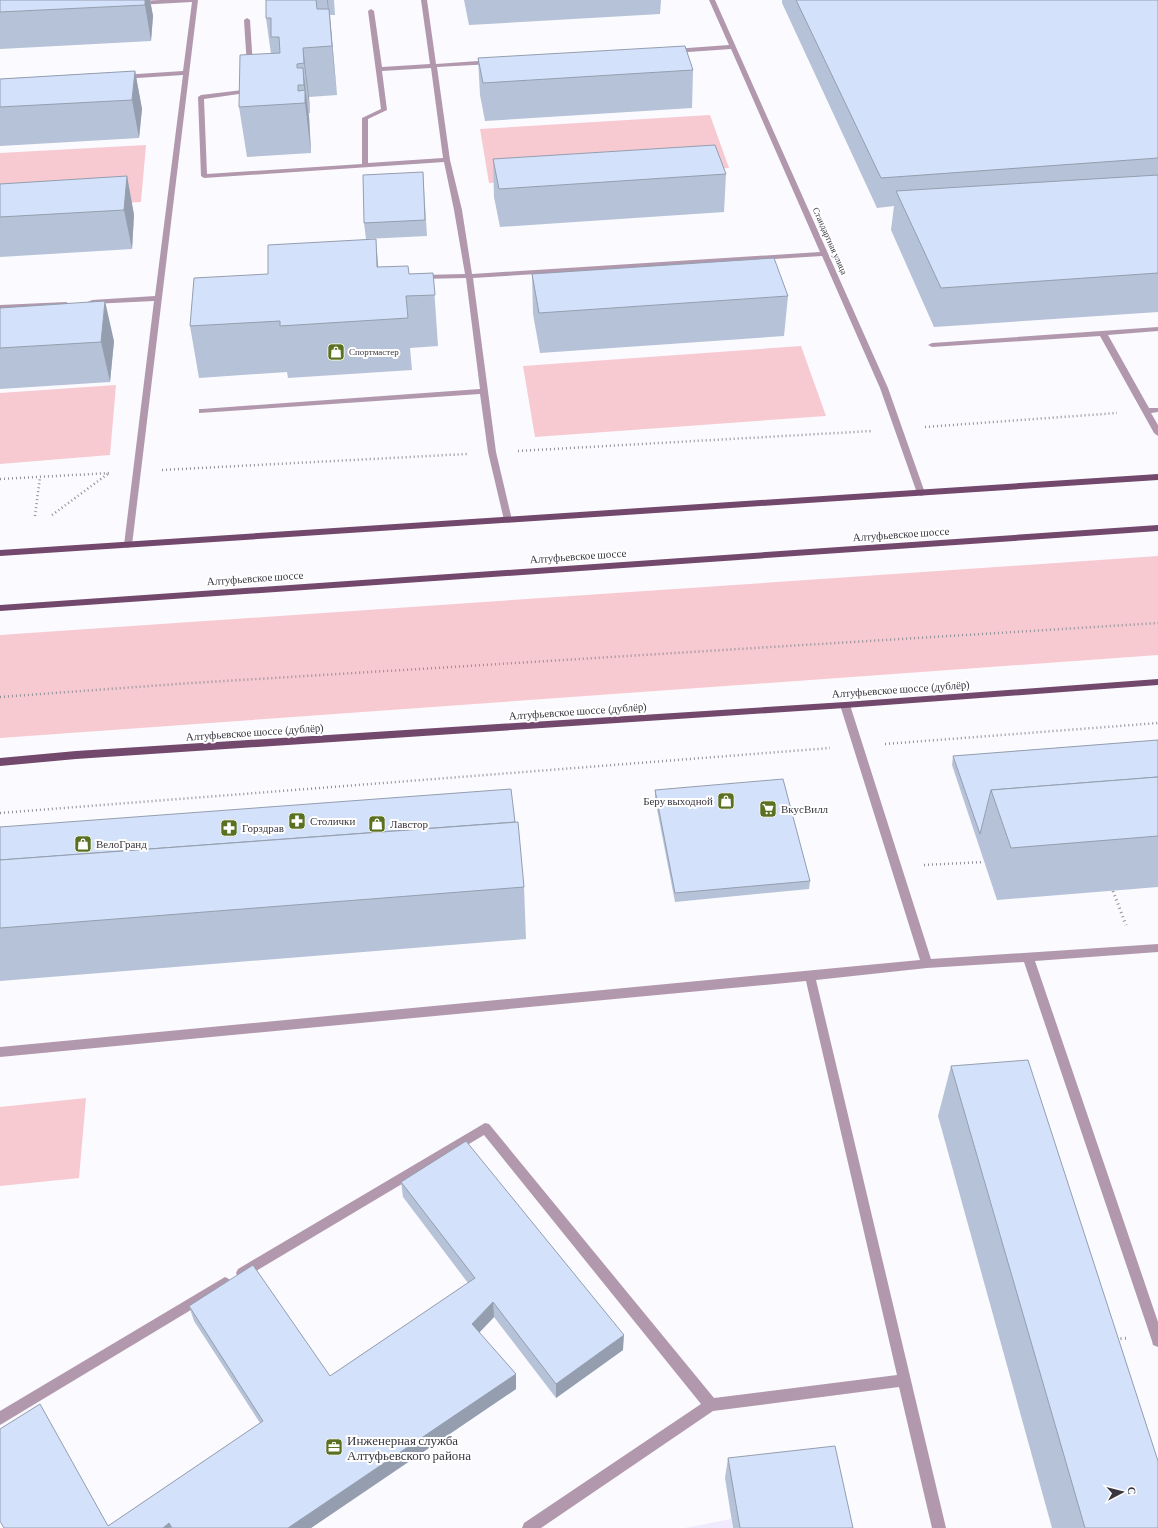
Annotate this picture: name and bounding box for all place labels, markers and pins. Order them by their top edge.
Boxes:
shop icon: Спортмастер [326,342,346,362]
place label: Спортмастер [349,347,399,357]
shop icon: Беру выходной [716,791,736,811]
place label: Беру выходной [643,795,713,807]
supermarket icon: ВкусВилл [758,799,778,819]
place label: ВкусВилл [781,803,829,815]
pharmacy icon: Столички [287,811,307,831]
shop icon: Лавстор [367,814,387,834]
place label: Столички [310,815,355,827]
pharmacy icon: Горздрав [219,818,239,838]
place label: Лавстор [390,818,429,830]
place label: Горздрав [242,822,284,834]
shop icon: ВелоГранд [73,834,93,854]
place label: ВелоГранд [96,838,147,850]
place label: Инженерная служба Алтуфьевского района [347,1433,471,1463]
office icon: Инженерная служба Алтуфьевского района [324,1437,344,1457]

